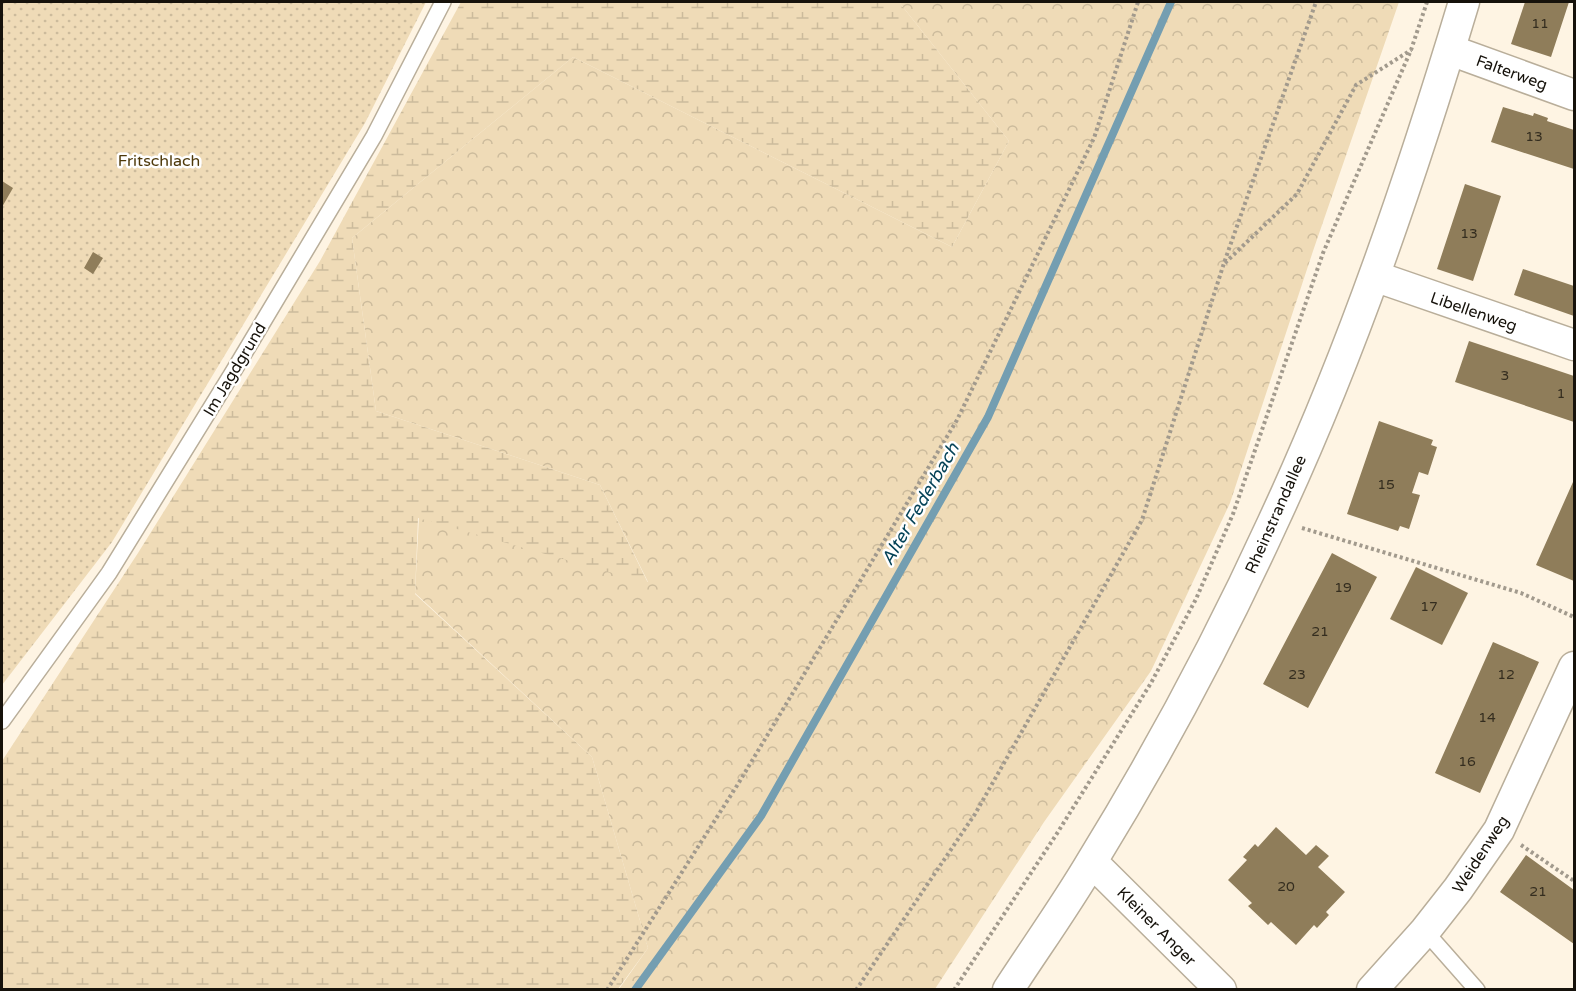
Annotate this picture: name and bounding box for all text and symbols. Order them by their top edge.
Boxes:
house number: 11 [1531,15,1549,32]
street label: Falterweg [1473,51,1550,95]
house number: 13 [1525,128,1543,145]
park label: Fritschlach [118,151,200,171]
house number: 13 [1460,225,1478,242]
street label: Libellenweg [1428,288,1520,336]
street label: Im Jagdgrund [199,319,271,420]
house number: 3 [1501,367,1509,384]
house number: 1 [1557,385,1565,402]
water label: Alter Federbach [876,438,964,569]
street label: Rheinstrandallee [1241,452,1311,577]
house number: 15 [1377,476,1395,493]
house number: 19 [1334,579,1352,596]
house number: 17 [1420,598,1438,615]
house number: 21 [1311,623,1329,640]
house number: 23 [1288,666,1306,683]
house number: 12 [1497,666,1515,683]
house number: 14 [1478,709,1496,726]
house number: 16 [1458,753,1476,770]
street label: Weidenweg [1448,812,1513,897]
house number: 20 [1277,878,1295,895]
street label: Kleiner Anger [1113,883,1201,971]
house number: 21 [1529,883,1547,900]

